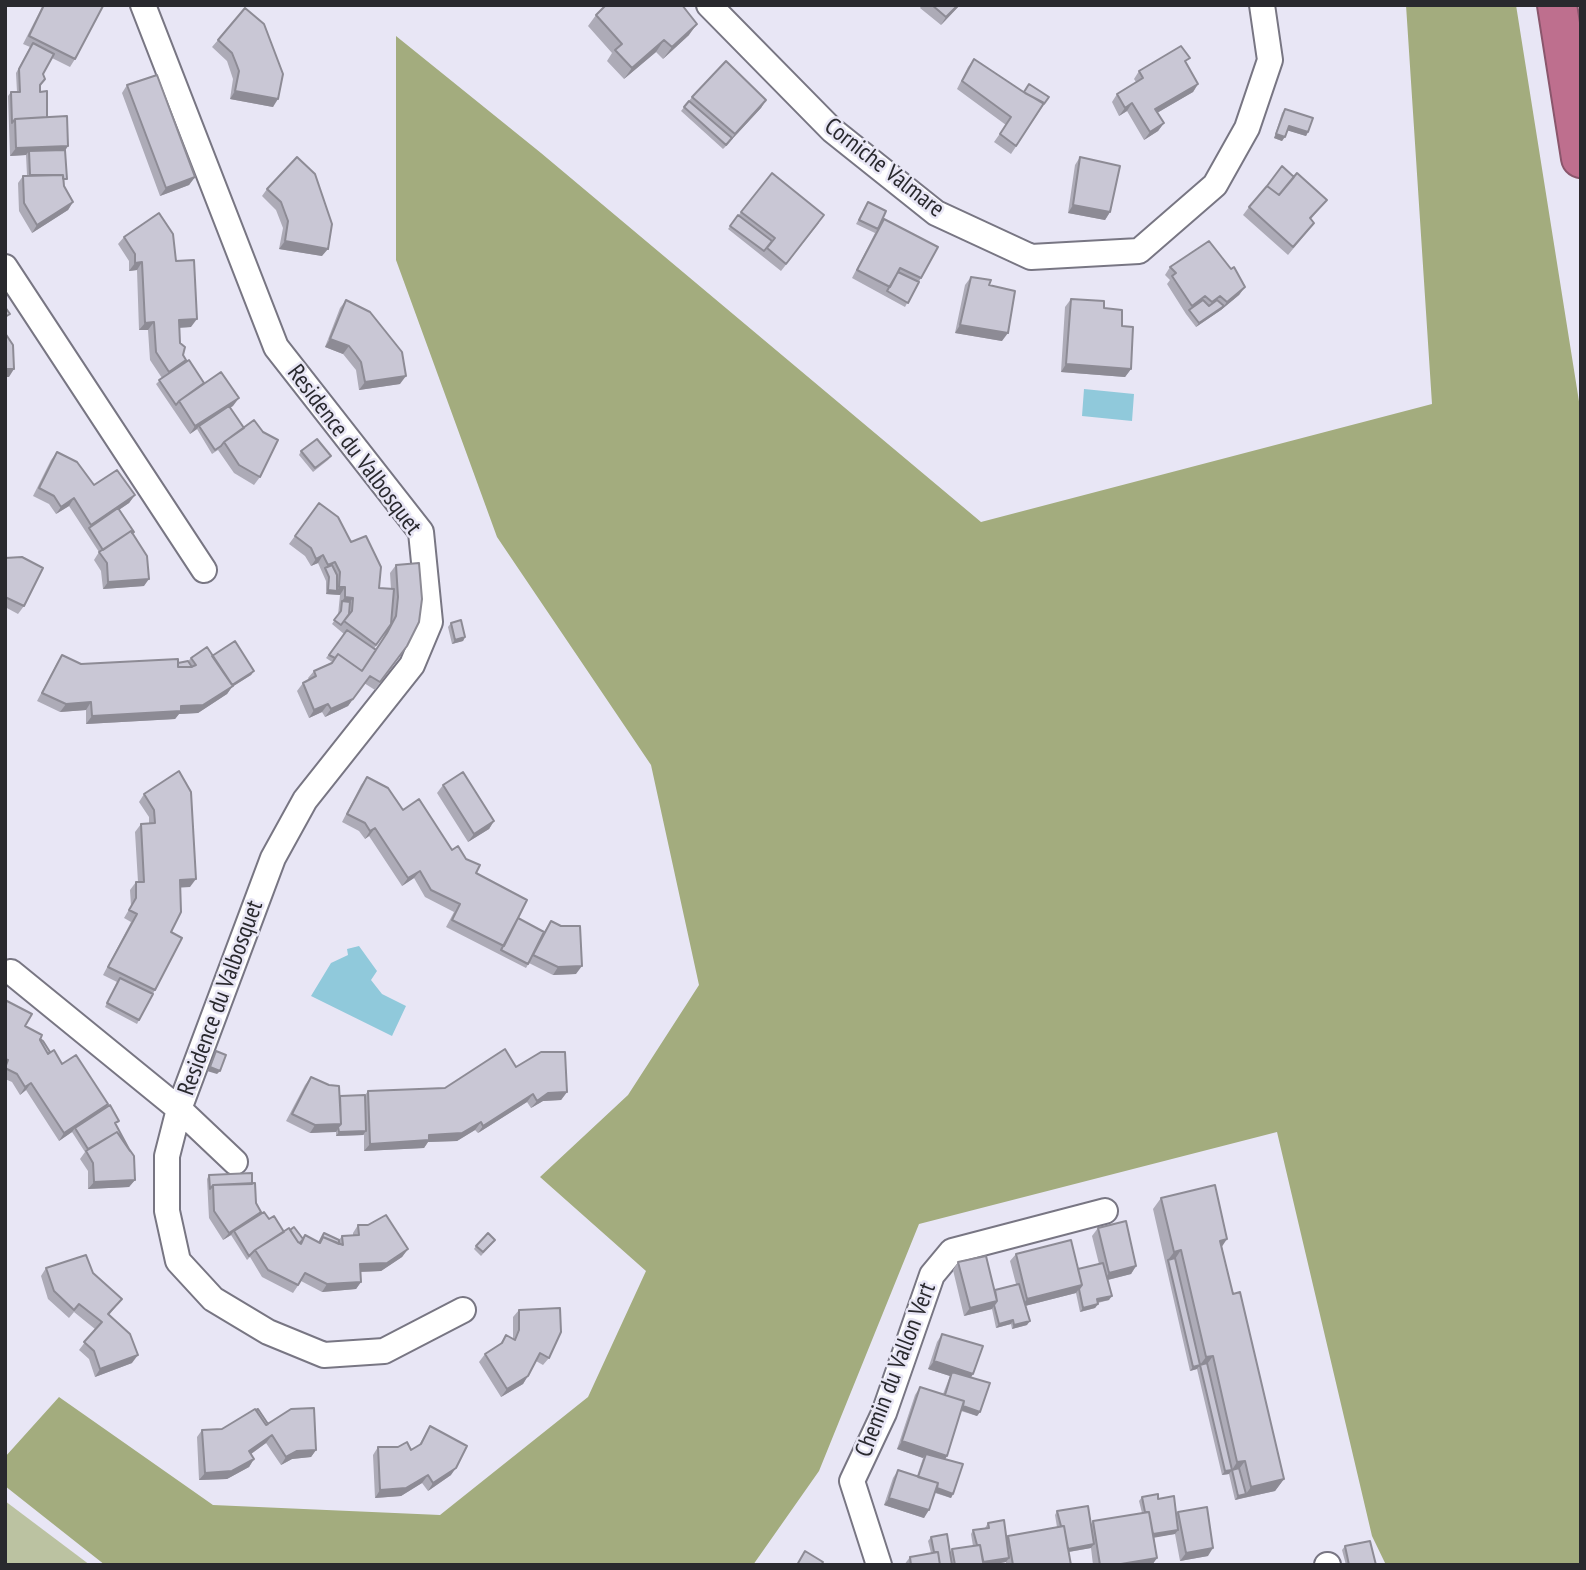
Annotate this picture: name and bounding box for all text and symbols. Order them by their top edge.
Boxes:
street label: Corniche Valmare [818,112,950,224]
street label: Residence du Valbosquet [281,359,427,541]
street label: Residence du Valbosquet [172,897,270,1099]
street label: Chemin du Vallon Vert [850,1279,942,1461]

